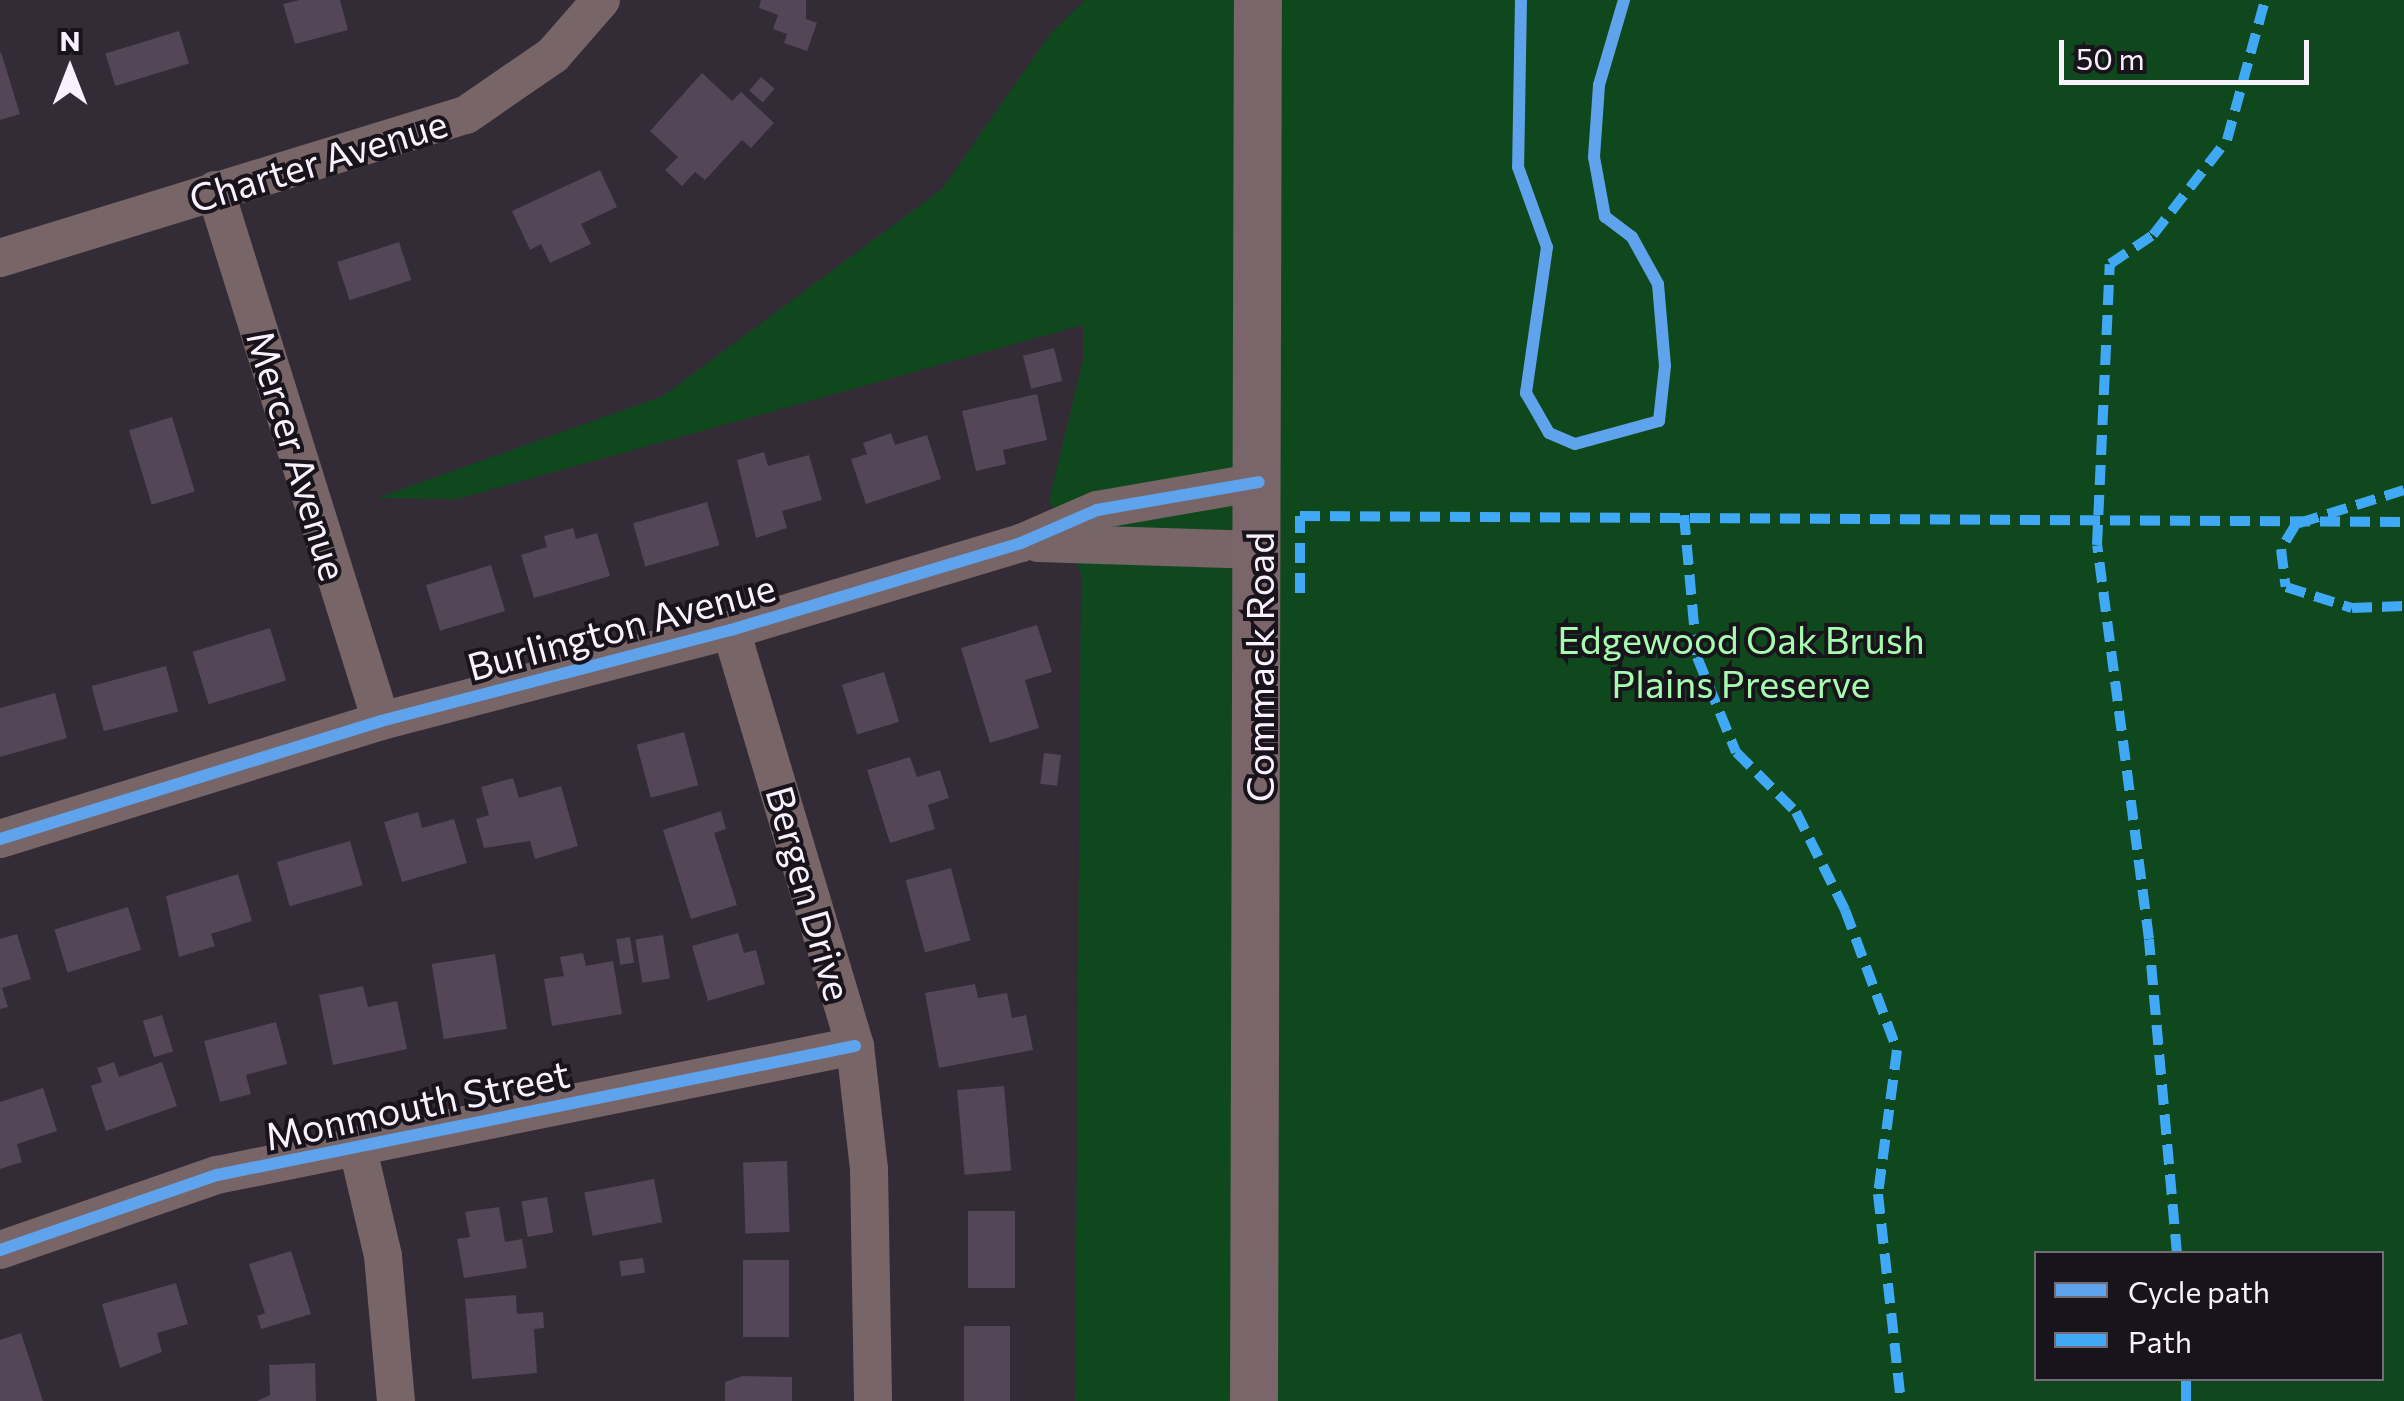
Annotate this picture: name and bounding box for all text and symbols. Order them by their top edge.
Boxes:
north arrow [20,20,120,120]
scale bar [2064,20,2314,82]
text: N [60,23,81,57]
text: 50 m [2076,39,2145,76]
street label: Charter Avenue [184,99,452,221]
street label: Mercer Avenue [238,325,358,585]
street label: Commack Road [1236,532,1282,802]
street label: Burlington Avenue [462,563,780,689]
park label: Edgewood Oak Brush Plains Preserve [1557,616,1925,706]
street label: Bergen Drive [758,781,862,1005]
street label: Monmouth Street [261,1049,573,1159]
legend [2034,1251,2384,1381]
text: Cycle path [2128,1272,2270,1309]
text: Path [2128,1322,2192,1359]

